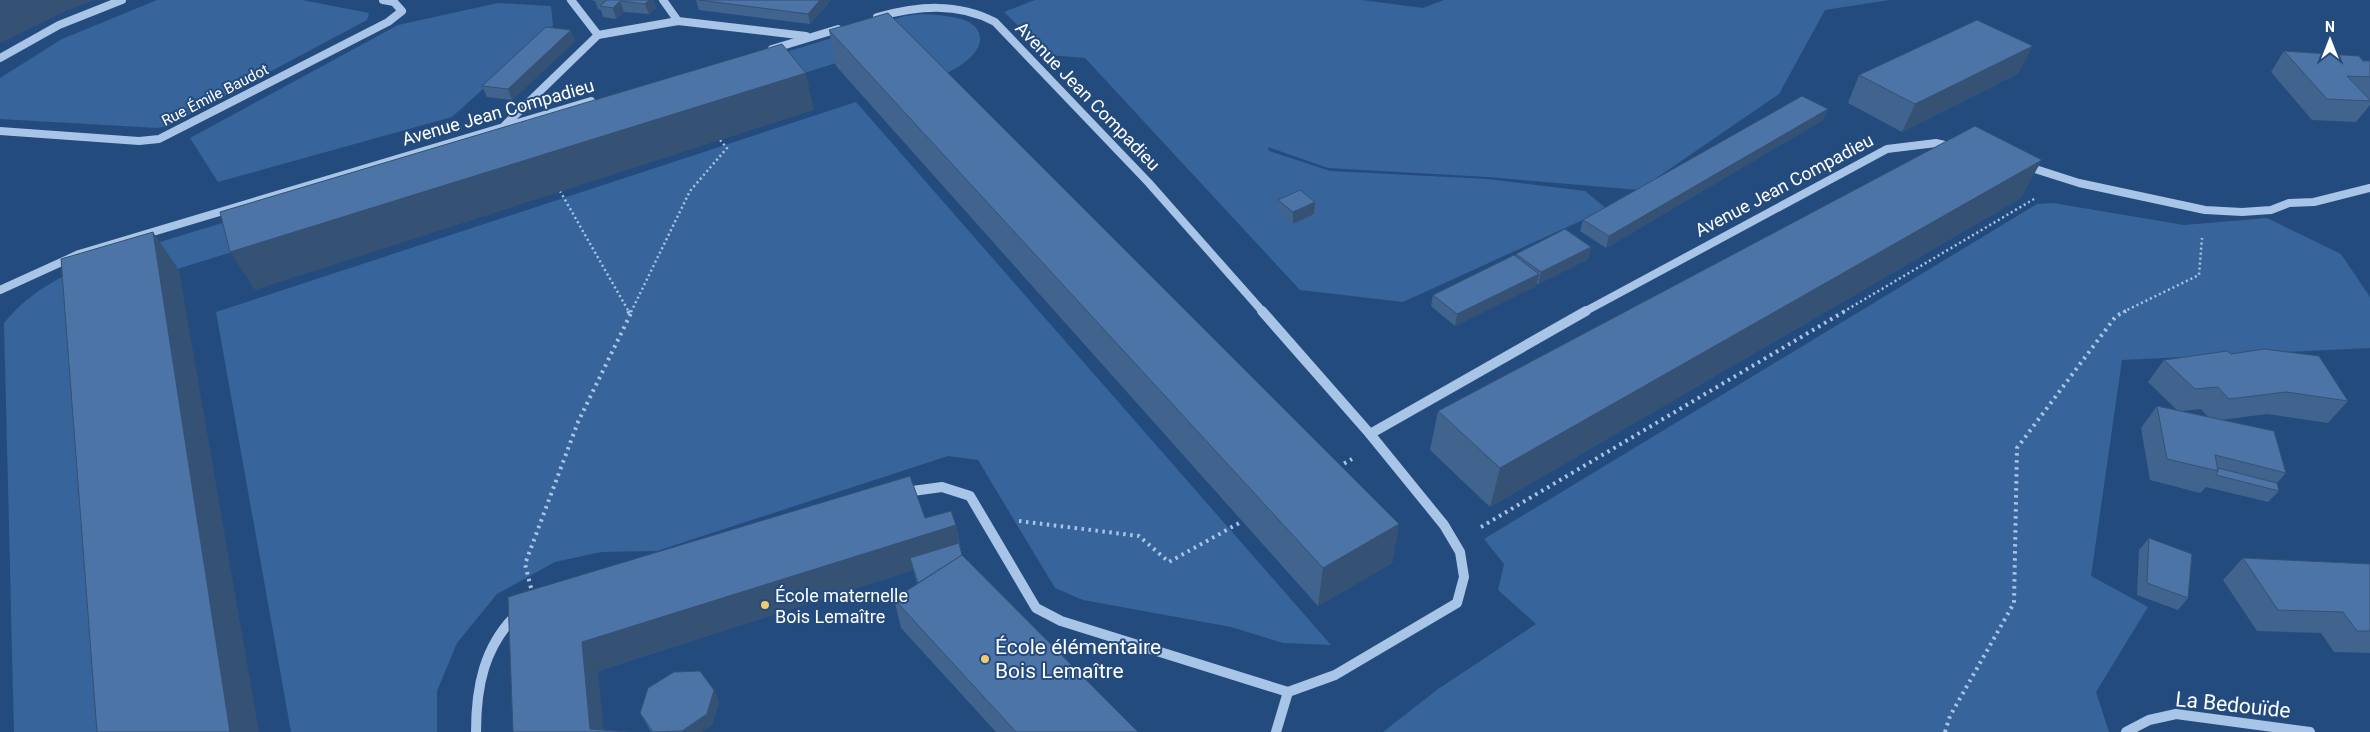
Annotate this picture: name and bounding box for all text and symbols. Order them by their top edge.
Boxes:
north arrow [2305,15,2355,65]
street label: Avenue Jean Compadieu [1011,17,1165,175]
text: N [2325,19,2335,35]
street label: Rue Émile Baudot [159,60,272,130]
street label: Avenue Jean Compadieu [400,75,596,149]
street label: Avenue Jean Compadieu [1691,129,1877,241]
place label: École maternelle Bois Lemaître [775,585,908,627]
marker: École maternelle Bois Lemaître [759,599,771,611]
place label: École élémentaire Bois Lemaître [995,635,1161,683]
marker: École élémentaire Bois Lemaître [979,653,991,665]
street label: La Bedouïde [2174,687,2292,723]

